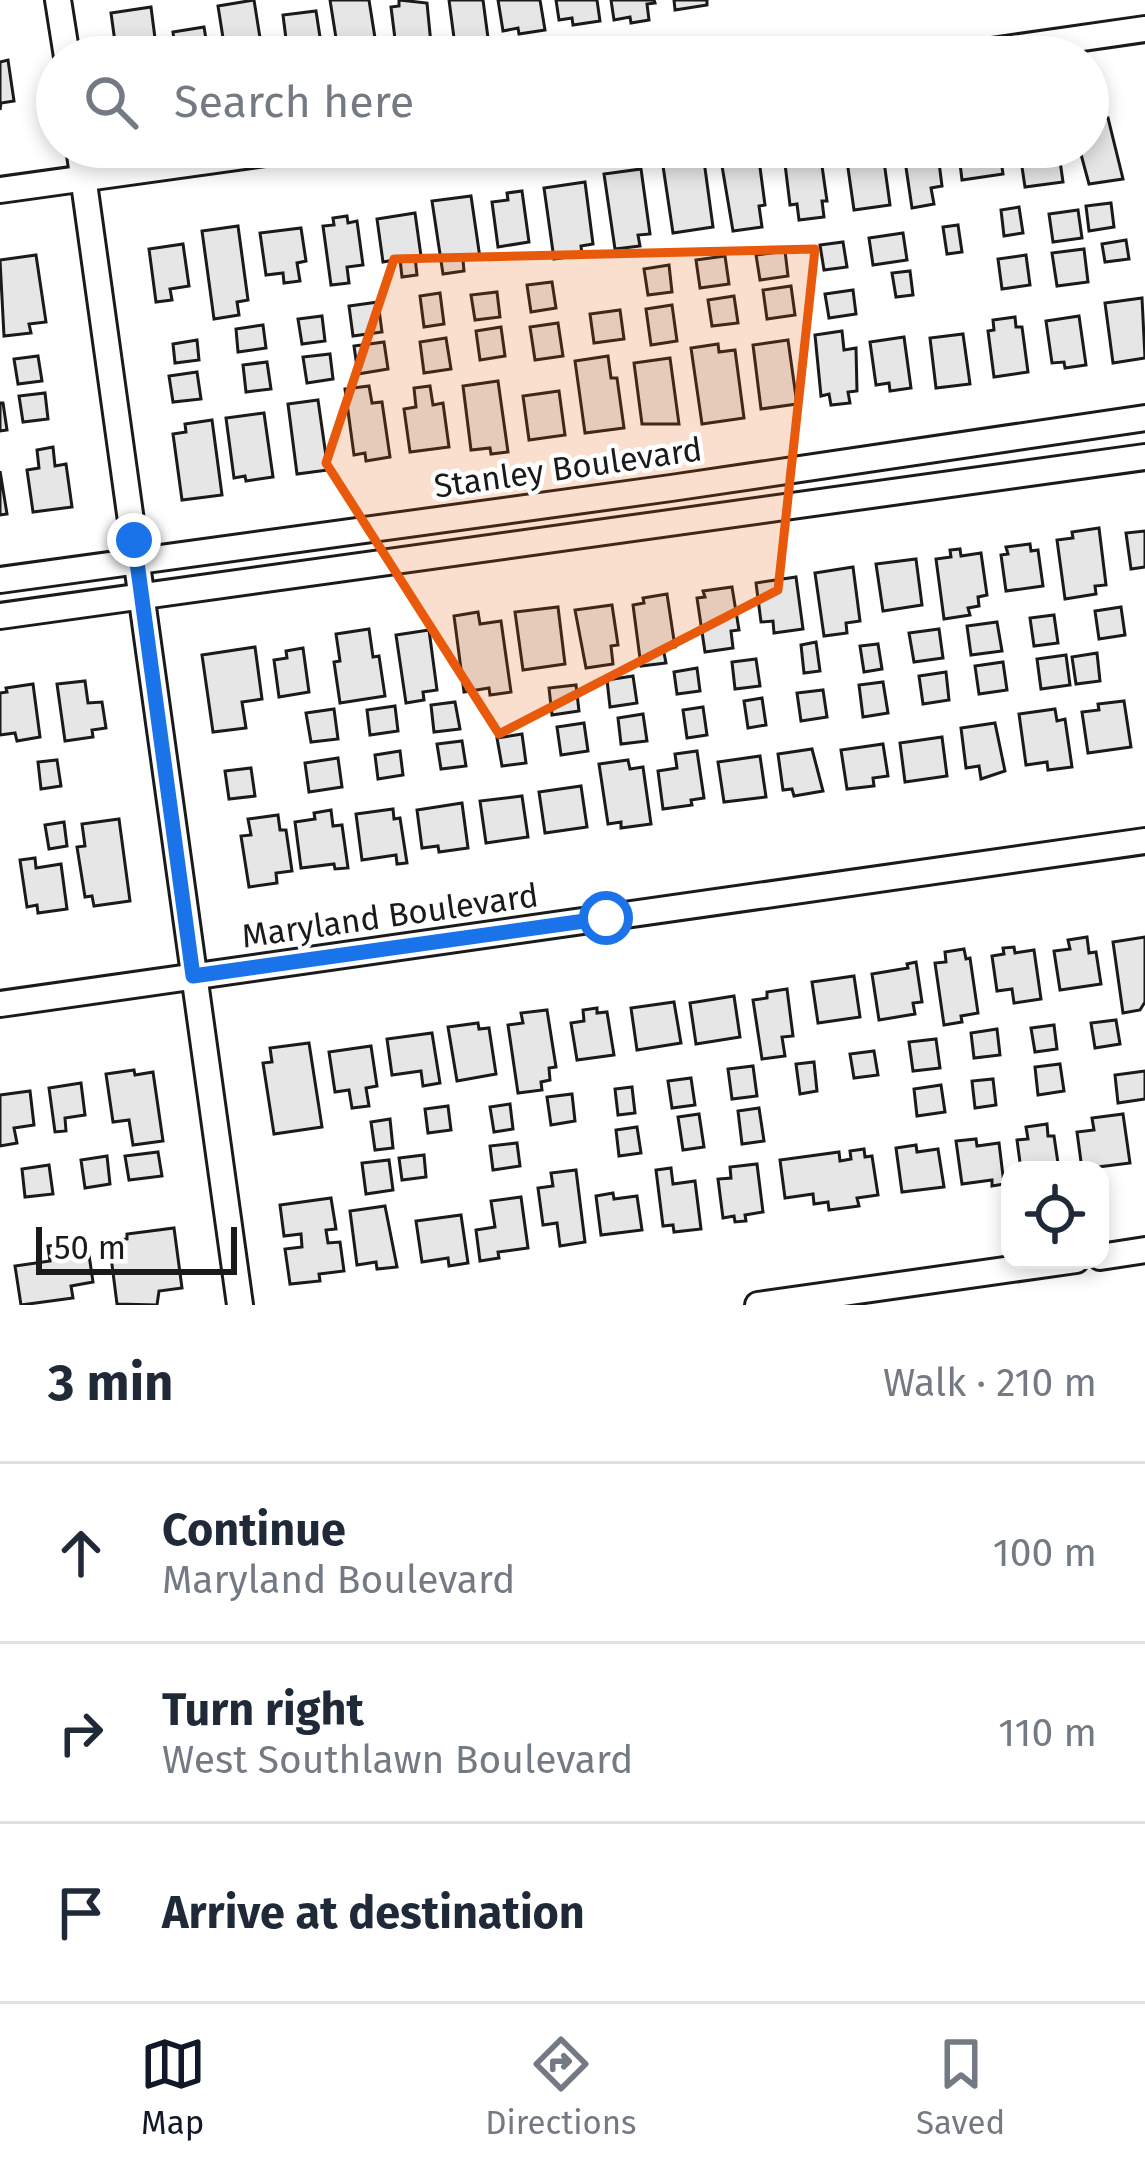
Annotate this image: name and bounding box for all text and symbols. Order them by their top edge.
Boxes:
search box [36,36,1109,168]
icon: search [78,69,144,135]
text: Search here [174,75,414,129]
street label: Stanley Boulevard [431,429,705,507]
route end [107,513,161,567]
street label: Maryland Boulevard [239,875,541,957]
route start [579,891,633,945]
map controls [1001,1161,1109,1269]
button: locate [1001,1161,1109,1269]
scale bar [36,1221,237,1274]
text: 50 m [54,1228,126,1268]
text: 3 min [48,1352,174,1414]
text: Walk · 210 m [883,1360,1097,1406]
text: Continue [162,1503,346,1557]
icon: ahead [48,1520,114,1586]
text: 100 m [993,1530,1097,1576]
text: Maryland Boulevard [162,1557,515,1603]
text: Turn right [162,1683,364,1737]
icon: right [48,1700,114,1766]
text: 110 m [998,1710,1097,1756]
text: West Southlawn Boulevard [162,1737,633,1783]
icon: arrive [48,1880,114,1946]
text: Arrive at destination [162,1886,585,1940]
tab: Map [140,2031,206,2143]
tab: Directions [485,2031,637,2143]
tab: Saved [916,2031,1005,2143]

